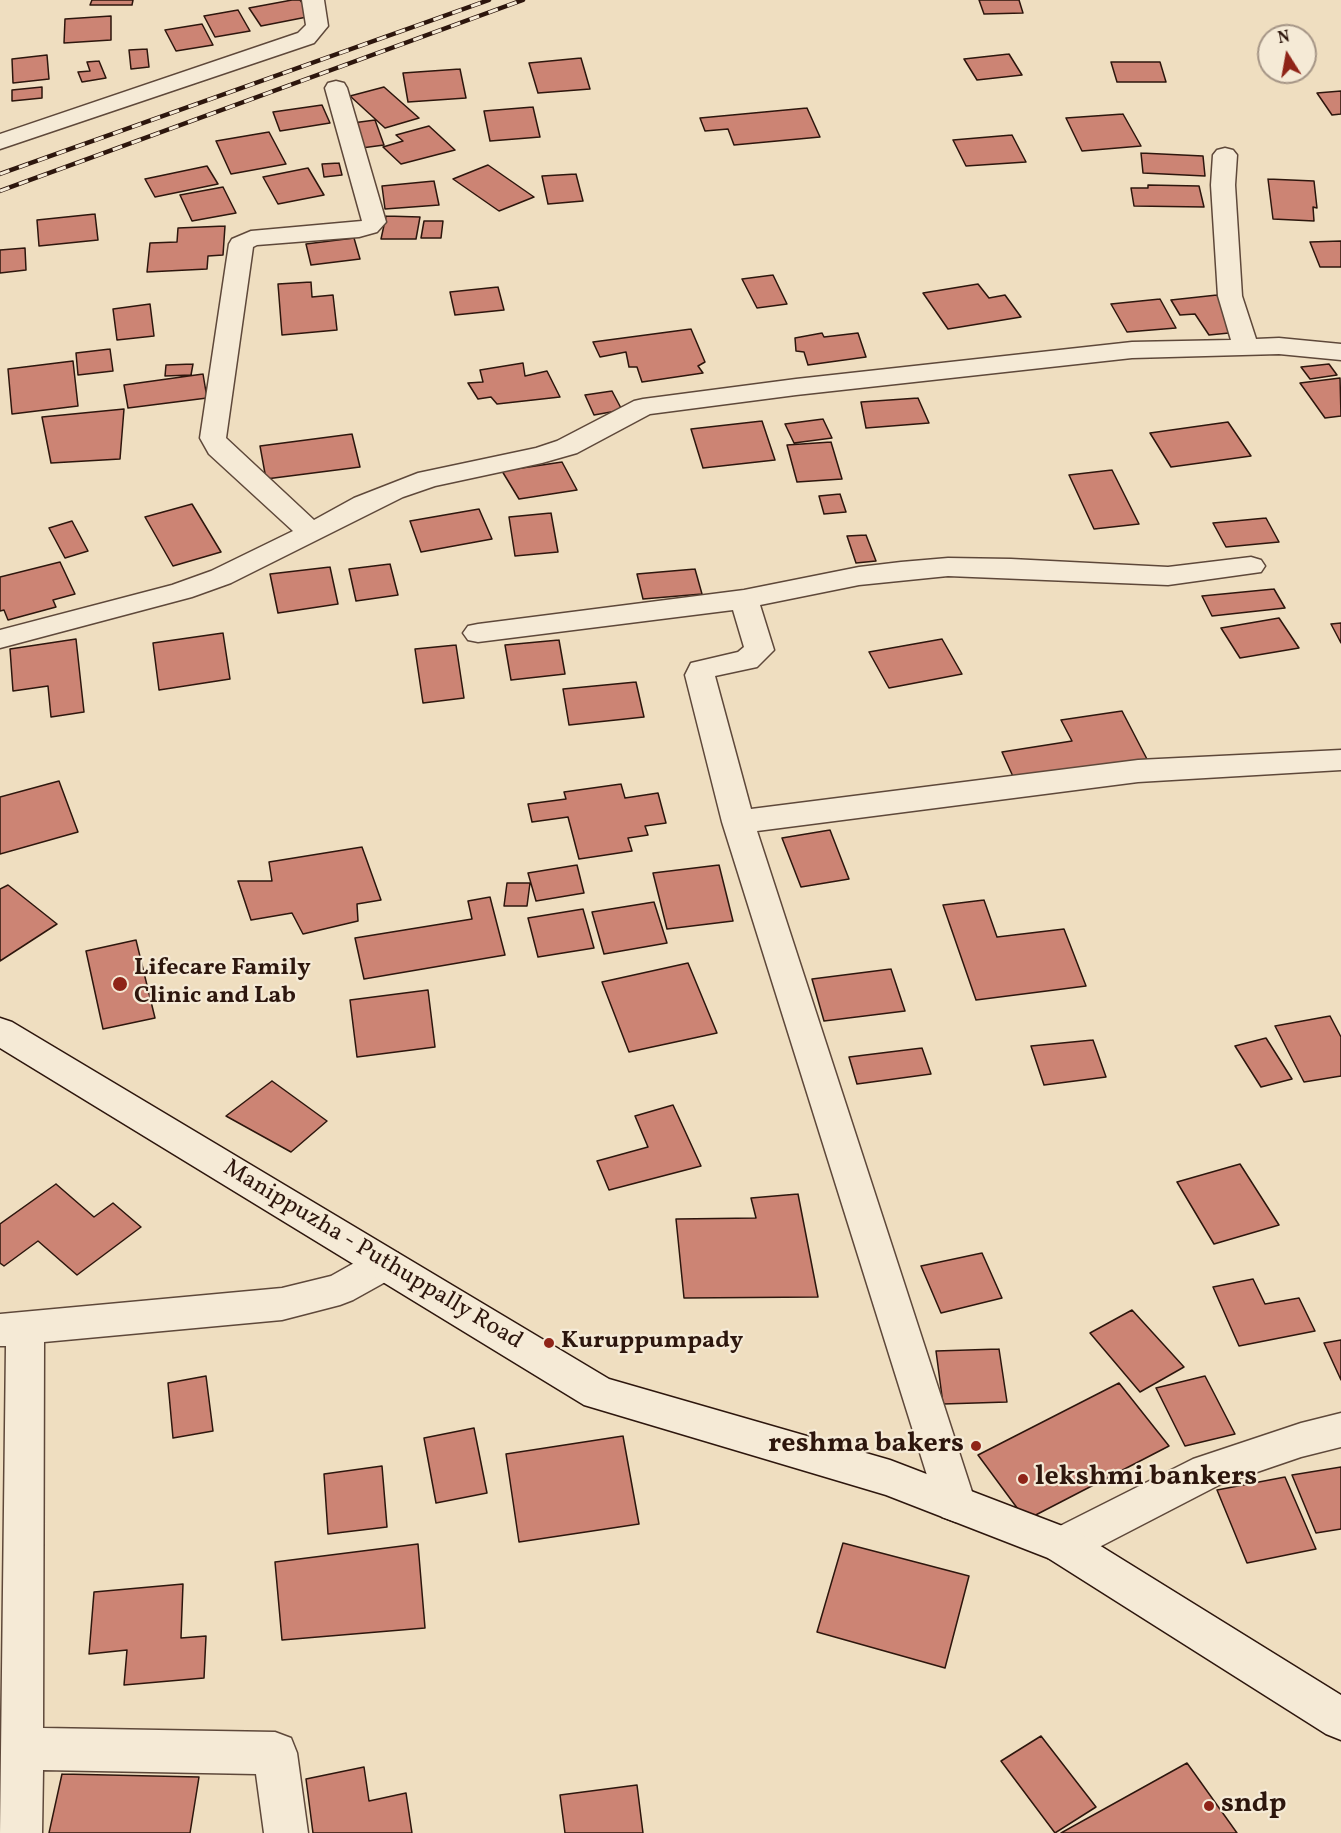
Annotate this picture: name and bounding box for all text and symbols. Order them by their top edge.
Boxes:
north arrow [1257,24,1317,84]
text: N [1276,26,1292,50]
place label: Lifecare Family Clinic and Lab [134,956,311,1012]
marker: Lifecare Family Clinic and Lab [111,975,129,993]
street label: Manippuzha - Puthuppally Road [217,1155,527,1357]
place label: Kuruppumpady [561,1329,743,1357]
marker: Kuruppumpady [542,1336,556,1350]
place label: reshma bakers [768,1429,964,1463]
marker: reshma bakers [969,1439,983,1453]
place label: lekshmi bankers [1035,1462,1257,1496]
marker: lekshmi bankers [1016,1472,1030,1486]
place label: sndp [1221,1789,1286,1823]
marker: sndp [1202,1799,1216,1813]

